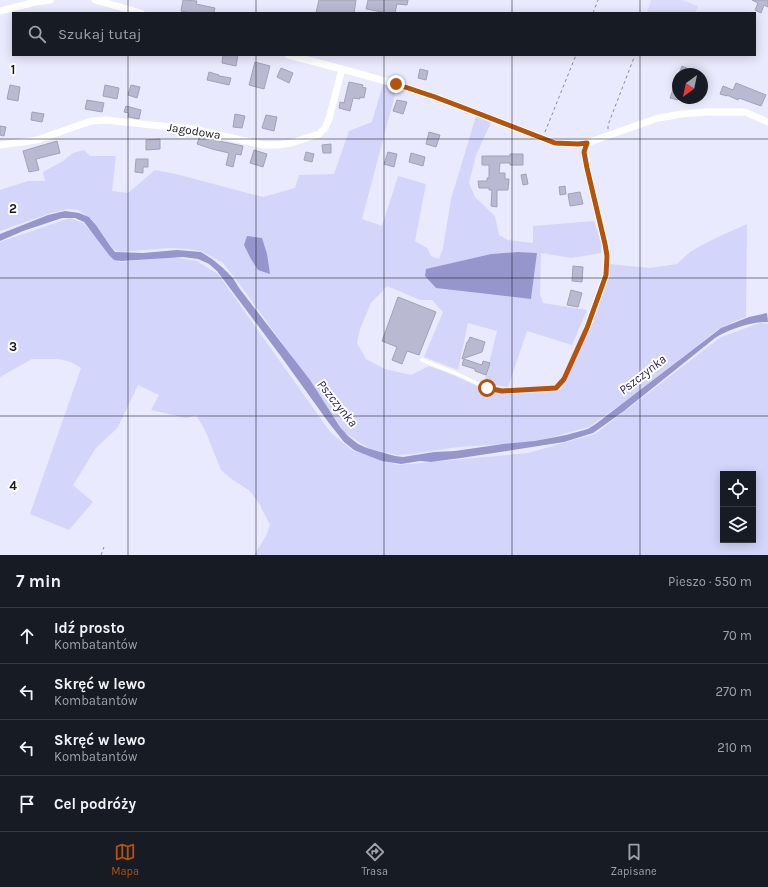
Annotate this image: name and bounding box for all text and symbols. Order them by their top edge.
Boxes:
search box [12,12,756,56]
icon: search [26,23,48,45]
text: Szukaj tutaj [58,25,142,43]
text: 1 [11,62,15,77]
north arrow [672,68,708,104]
route end [387,75,405,93]
street label: Jagodowa [166,120,222,142]
text: 2 [9,201,17,216]
text: 3 [9,339,17,354]
water label: Pszczynka [616,351,669,397]
water label: Pszczynka [314,377,361,430]
route start [478,379,496,397]
map controls [720,471,756,543]
button: locate [720,471,756,507]
text: 4 [9,478,17,493]
button: layers [720,507,756,543]
text: 7 min [16,571,61,591]
text: Pieszo · 550 m [668,574,752,589]
text: Idź prosto [54,619,125,637]
icon: ahead [16,625,38,647]
text: 70 m [723,628,752,643]
text: Kombatantów [54,637,137,652]
text: Skręć w lewo [54,675,146,693]
icon: left [16,681,38,703]
text: 270 m [715,684,752,699]
text: Kombatantów [54,693,137,708]
text: Skręć w lewo [54,731,146,749]
icon: left [16,737,38,759]
text: 210 m [717,740,752,755]
text: Kombatantów [54,749,137,764]
icon: arrive [16,793,38,815]
text: Cel podróży [54,795,136,813]
tab: Mapa [111,841,139,878]
tab: Trasa [361,841,388,878]
tab: Zapisane [610,841,657,878]

